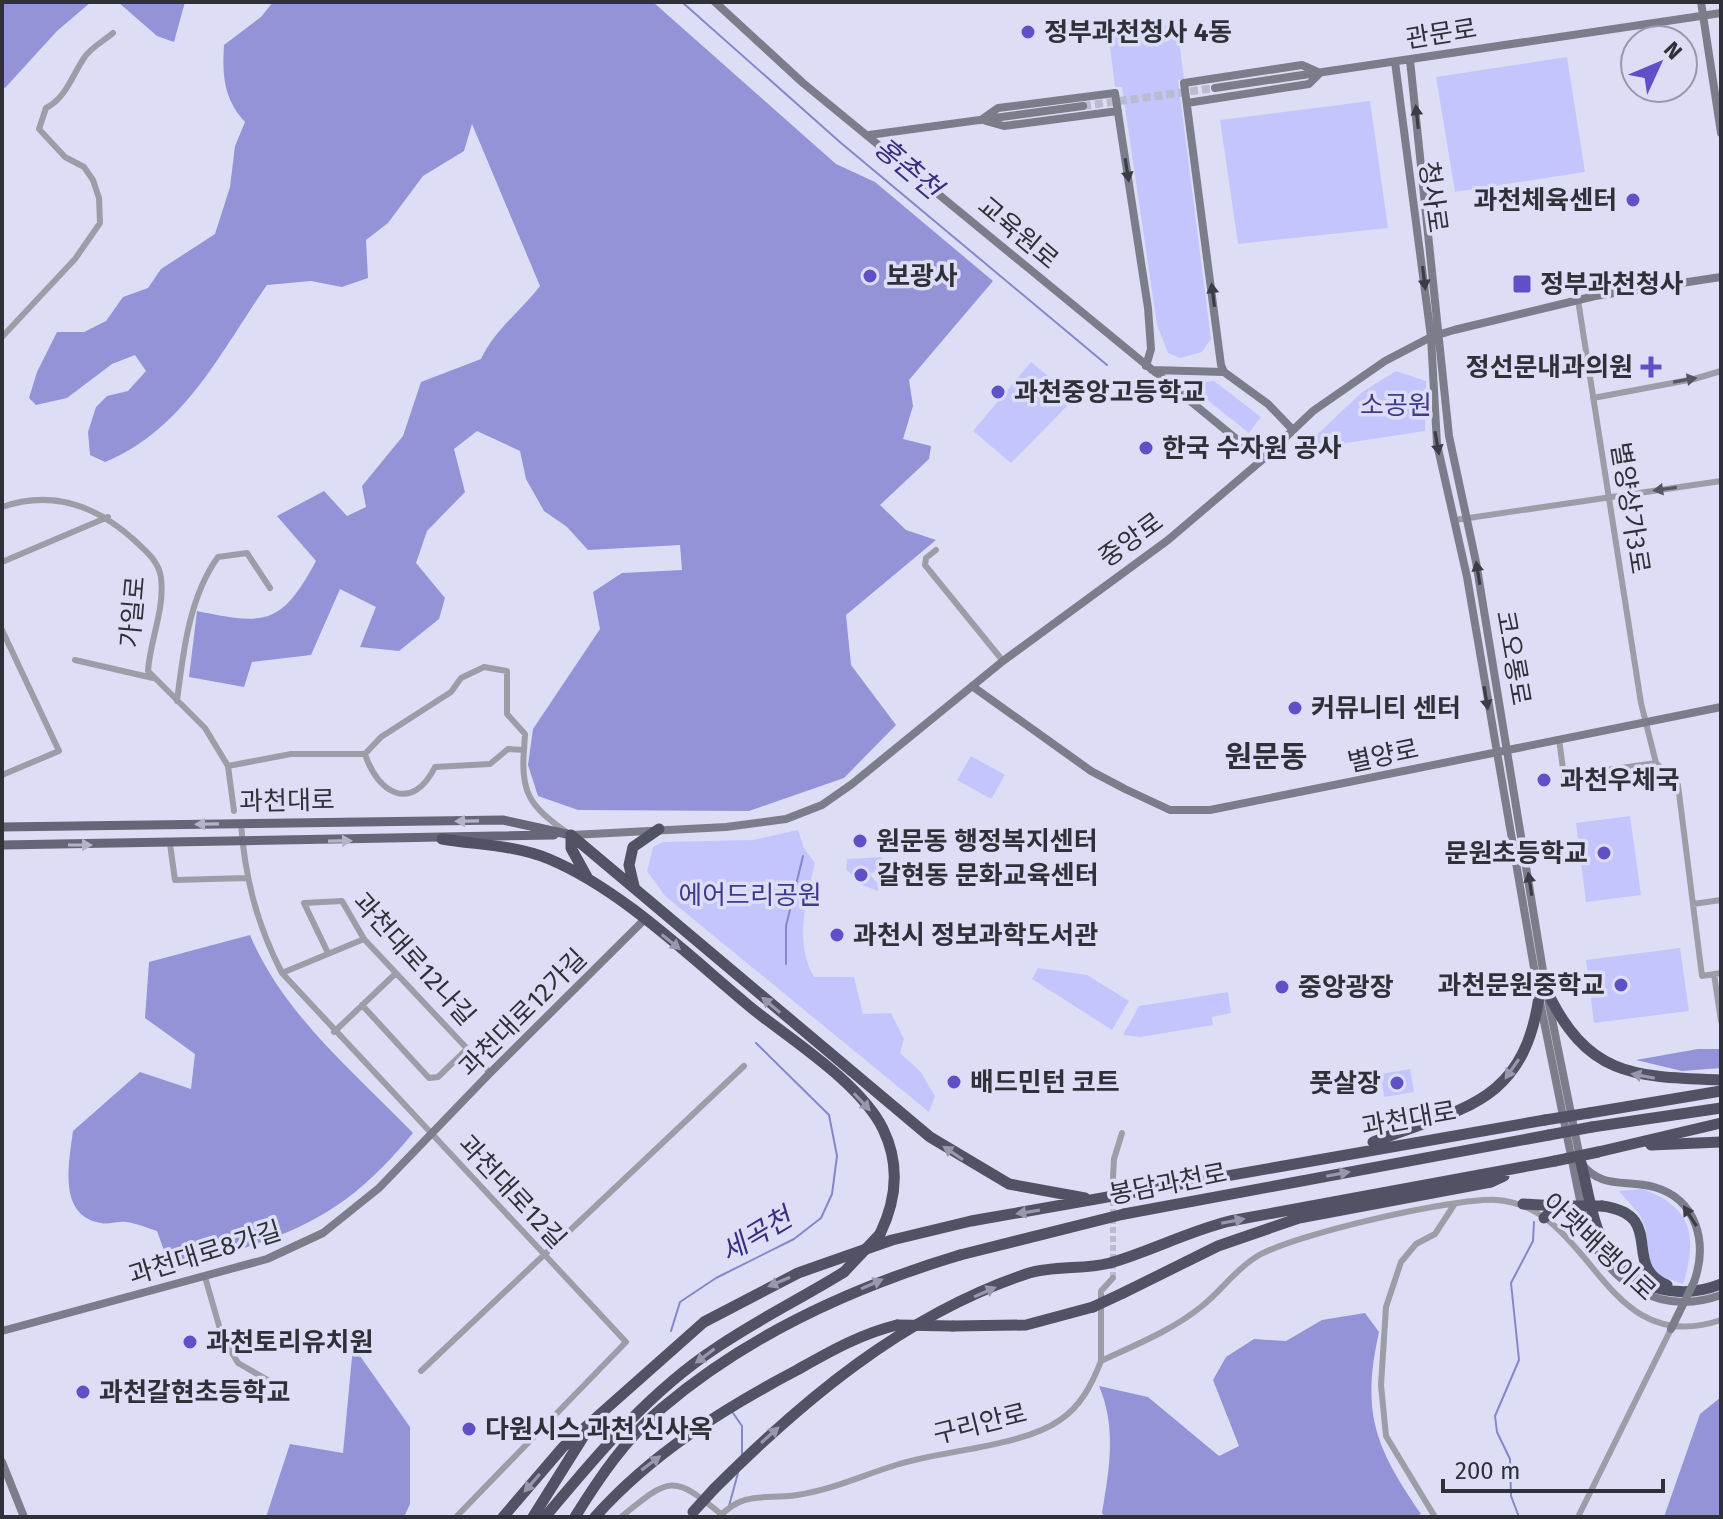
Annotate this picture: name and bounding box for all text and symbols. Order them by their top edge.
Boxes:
street label: 관문로 [1403,13,1479,55]
place label: 정부과천청사 4동 [1044,17,1232,48]
marker: 정부과천청사 4동 [1019,23,1037,41]
north arrow [1619,24,1699,104]
text: N [1658,36,1688,65]
one-way arrow [1410,104,1423,129]
water label: 홍촌천 [868,131,951,208]
one-way arrow [1121,158,1134,183]
street label: 청사로 [1413,159,1453,235]
place label: 과천체육센터 [1473,185,1617,216]
street label: 교육원로 [971,190,1065,276]
marker: 과천체육센터 [1624,191,1642,209]
place label: 보광사 [886,261,958,292]
one-way arrow [1417,266,1430,291]
marker: 보광사 [861,267,879,285]
place label: 정부과천청사 [1540,269,1684,300]
marker: 정부과천청사 [1511,273,1533,295]
one-way arrow [1207,282,1220,307]
place label: 정선문내과의원 [1466,352,1633,383]
marker: 정선문내과의원 [1640,356,1662,378]
one-way arrow [1673,374,1698,386]
place label: 과천중앙고등학교 [1014,377,1205,408]
marker: 과천중앙고등학교 [989,383,1007,401]
park label: 소공원 [1360,390,1432,421]
one-way arrow [1432,431,1444,456]
place label: 한국 수자원 공사 [1162,433,1342,464]
marker: 한국 수자원 공사 [1137,439,1155,457]
street label: 별양상가3로 [1604,440,1656,576]
one-way arrow [1652,483,1677,496]
street label: 중앙로 [1093,506,1169,574]
one-way arrow [1471,560,1484,585]
street label: 가일로 [114,575,152,649]
street label: 코오롱로 [1489,608,1537,708]
one-way arrow [1480,686,1493,711]
place label: 커뮤니티 센터 [1311,693,1461,724]
marker: 커뮤니티 센터 [1286,699,1304,717]
street label: 별양로 [1345,733,1421,779]
district label: 원문동 [1225,739,1307,775]
place label: 과천우체국 [1560,765,1680,796]
marker: 과천우체국 [1535,771,1553,789]
street label: 과천대로 [239,785,335,817]
one-way arrow [454,815,479,827]
one-way arrow [194,818,219,830]
place label: 원문동 행정복지센터 [876,826,1097,857]
marker: 원문동 행정복지센터 [851,832,869,850]
one-way arrow [328,835,353,847]
one-way arrow [68,838,93,851]
place label: 문원초등학교 [1444,838,1588,869]
marker: 문원초등학교 [1595,844,1613,862]
place label: 갈현동 문화교육센터 [877,860,1098,891]
marker: 갈현동 문화교육센터 [852,866,870,884]
one-way arrow [1523,872,1536,897]
park label: 에어드리공원 [678,880,822,911]
street label: 과천대로12나길 [346,886,482,1032]
place label: 과천시 정보과학도서관 [853,920,1098,951]
marker: 과천시 정보과학도서관 [828,926,846,944]
one-way arrow [661,933,681,950]
street label: 과천대로12가길 [453,943,593,1083]
place label: 과천문원중학교 [1438,970,1605,1001]
place label: 중앙광장 [1298,972,1394,1003]
marker: 과천문원중학교 [1612,976,1630,994]
marker: 중앙광장 [1273,978,1291,996]
one-way arrow [761,997,781,1014]
one-way arrow [1504,1058,1520,1080]
place label: 배드민턴 코트 [970,1067,1120,1098]
place label: 풋살장 [1309,1068,1381,1099]
one-way arrow [1631,1069,1656,1081]
marker: 배드민턴 코트 [945,1073,963,1091]
marker: 풋살장 [1388,1074,1406,1092]
one-way arrow [853,1092,871,1111]
street label: 과천대로 [1359,1095,1459,1143]
street label: 과천대로12길 [452,1129,572,1255]
one-way arrow [942,1146,964,1160]
street label: 봉담과천로 [1106,1157,1230,1211]
one-way arrow [1326,1167,1351,1180]
street label: 아랫배랭이로 [1536,1187,1662,1307]
water label: 세곡천 [714,1199,800,1269]
one-way arrow [1015,1206,1040,1219]
one-way arrow [1683,1206,1698,1227]
one-way arrow [1221,1214,1246,1226]
street label: 과천대로8가길 [125,1215,285,1291]
one-way arrow [767,1275,790,1288]
one-way arrow [860,1277,884,1291]
one-way arrow [974,1285,997,1298]
place label: 과천토리유치원 [206,1327,373,1358]
marker: 과천토리유치원 [181,1333,199,1351]
one-way arrow [694,1348,716,1364]
place label: 과천갈현초등학교 [99,1377,290,1408]
marker: 과천갈현초등학교 [74,1383,92,1401]
street label: 구리안로 [930,1397,1030,1451]
place label: 다원시스 과천 신사옥 [485,1414,713,1445]
marker: 다원시스 과천 신사옥 [460,1420,478,1438]
one-way arrow [760,1426,779,1444]
scale bar [1443,1443,1663,1493]
one-way arrow [641,1456,661,1472]
text: 200 m [1455,1457,1521,1485]
one-way arrow [524,1473,541,1493]

